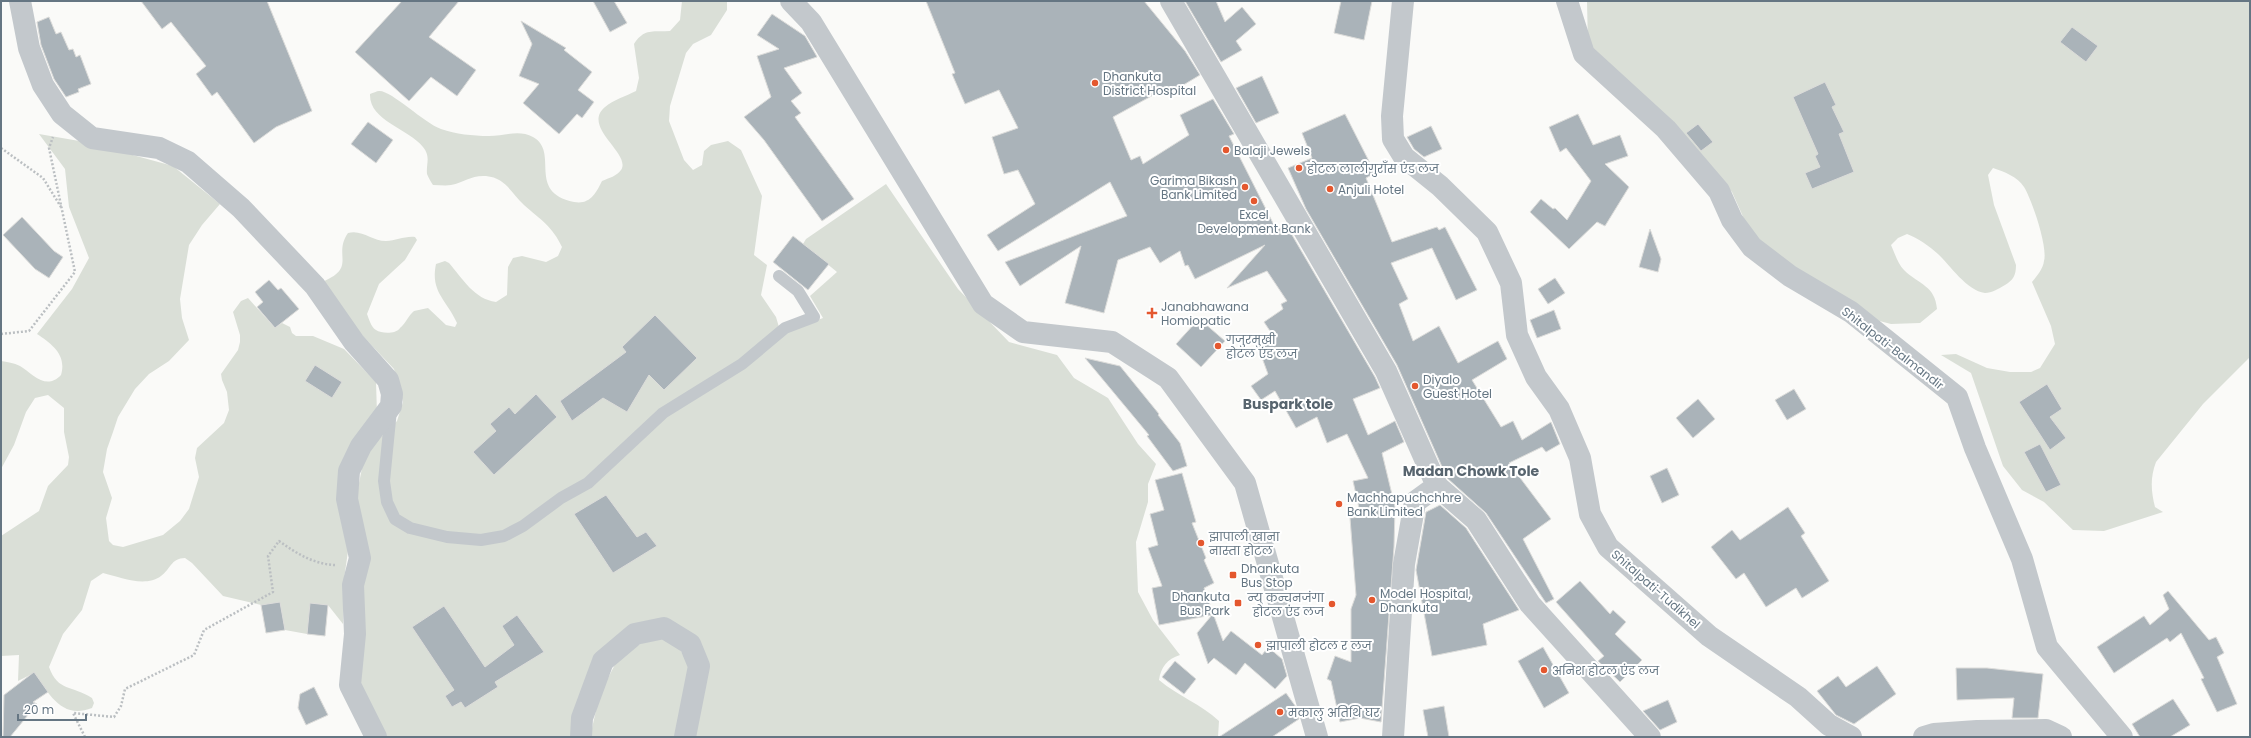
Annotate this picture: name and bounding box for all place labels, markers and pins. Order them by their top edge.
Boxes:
place label: Dhankuta District Hospital [1103,68,1196,99]
marker: Dhankuta District Hospital [1090,78,1100,88]
place label: Balaji Jewels [1234,142,1310,159]
marker: Balaji Jewels [1221,145,1231,155]
place label: होटल लालीगुराँस एंड लज [1306,160,1440,177]
marker: होटल लालीगुराँस एंड लज [1294,163,1304,173]
place label: Garima Bikash Bank Limited [1150,172,1237,203]
place label: Anjuli Hotel [1338,181,1404,198]
marker: Garima Bikash Bank Limited [1240,182,1250,192]
marker: Anjuli Hotel [1325,184,1335,194]
marker: Excel Development Bank [1249,196,1259,206]
place label: Excel Development Bank [1197,206,1311,237]
place label: Janabhawana Homiopatic [1161,298,1249,329]
marker: Janabhawana Homiopatic [1146,307,1158,319]
place label: गजुरमुखी होटल एंड लज [1225,331,1298,362]
marker: गजुरमुखी होटल एंड लज [1213,341,1223,351]
place label: Diyalo Guest Hotel [1423,371,1492,402]
marker: Diyalo Guest Hotel [1410,381,1420,391]
place label: Machhapuchchhre Bank Limited [1347,489,1462,520]
marker: Machhapuchchhre Bank Limited [1334,499,1344,509]
place label: झापाली खाना नास्ता होटल [1208,528,1280,559]
marker: झापाली खाना नास्ता होटल [1196,538,1206,548]
place label: Dhankuta Bus Stop [1241,560,1299,591]
marker: Dhankuta Bus Stop [1228,570,1238,580]
place label: Model Hospital, Dhankuta [1380,585,1471,616]
place label: Dhankuta Bus Park [1172,588,1231,619]
place label: न्यु कन्चनजंगा होटल एंड लज [1247,589,1325,620]
marker: Model Hospital, Dhankuta [1367,595,1377,605]
marker: Dhankuta Bus Park [1233,598,1243,608]
marker: न्यु कन्चनजंगा होटल एंड लज [1327,599,1337,609]
place label: झापाली होटल र लज [1265,637,1373,654]
marker: झापाली होटल र लज [1253,640,1263,650]
place label: अनिश होटल एंड लज [1552,662,1660,679]
marker: अनिश होटल एंड लज [1539,665,1549,675]
place label: मकालु अतिथि घर [1287,704,1380,721]
marker: मकालु अतिथि घर [1275,707,1285,717]

